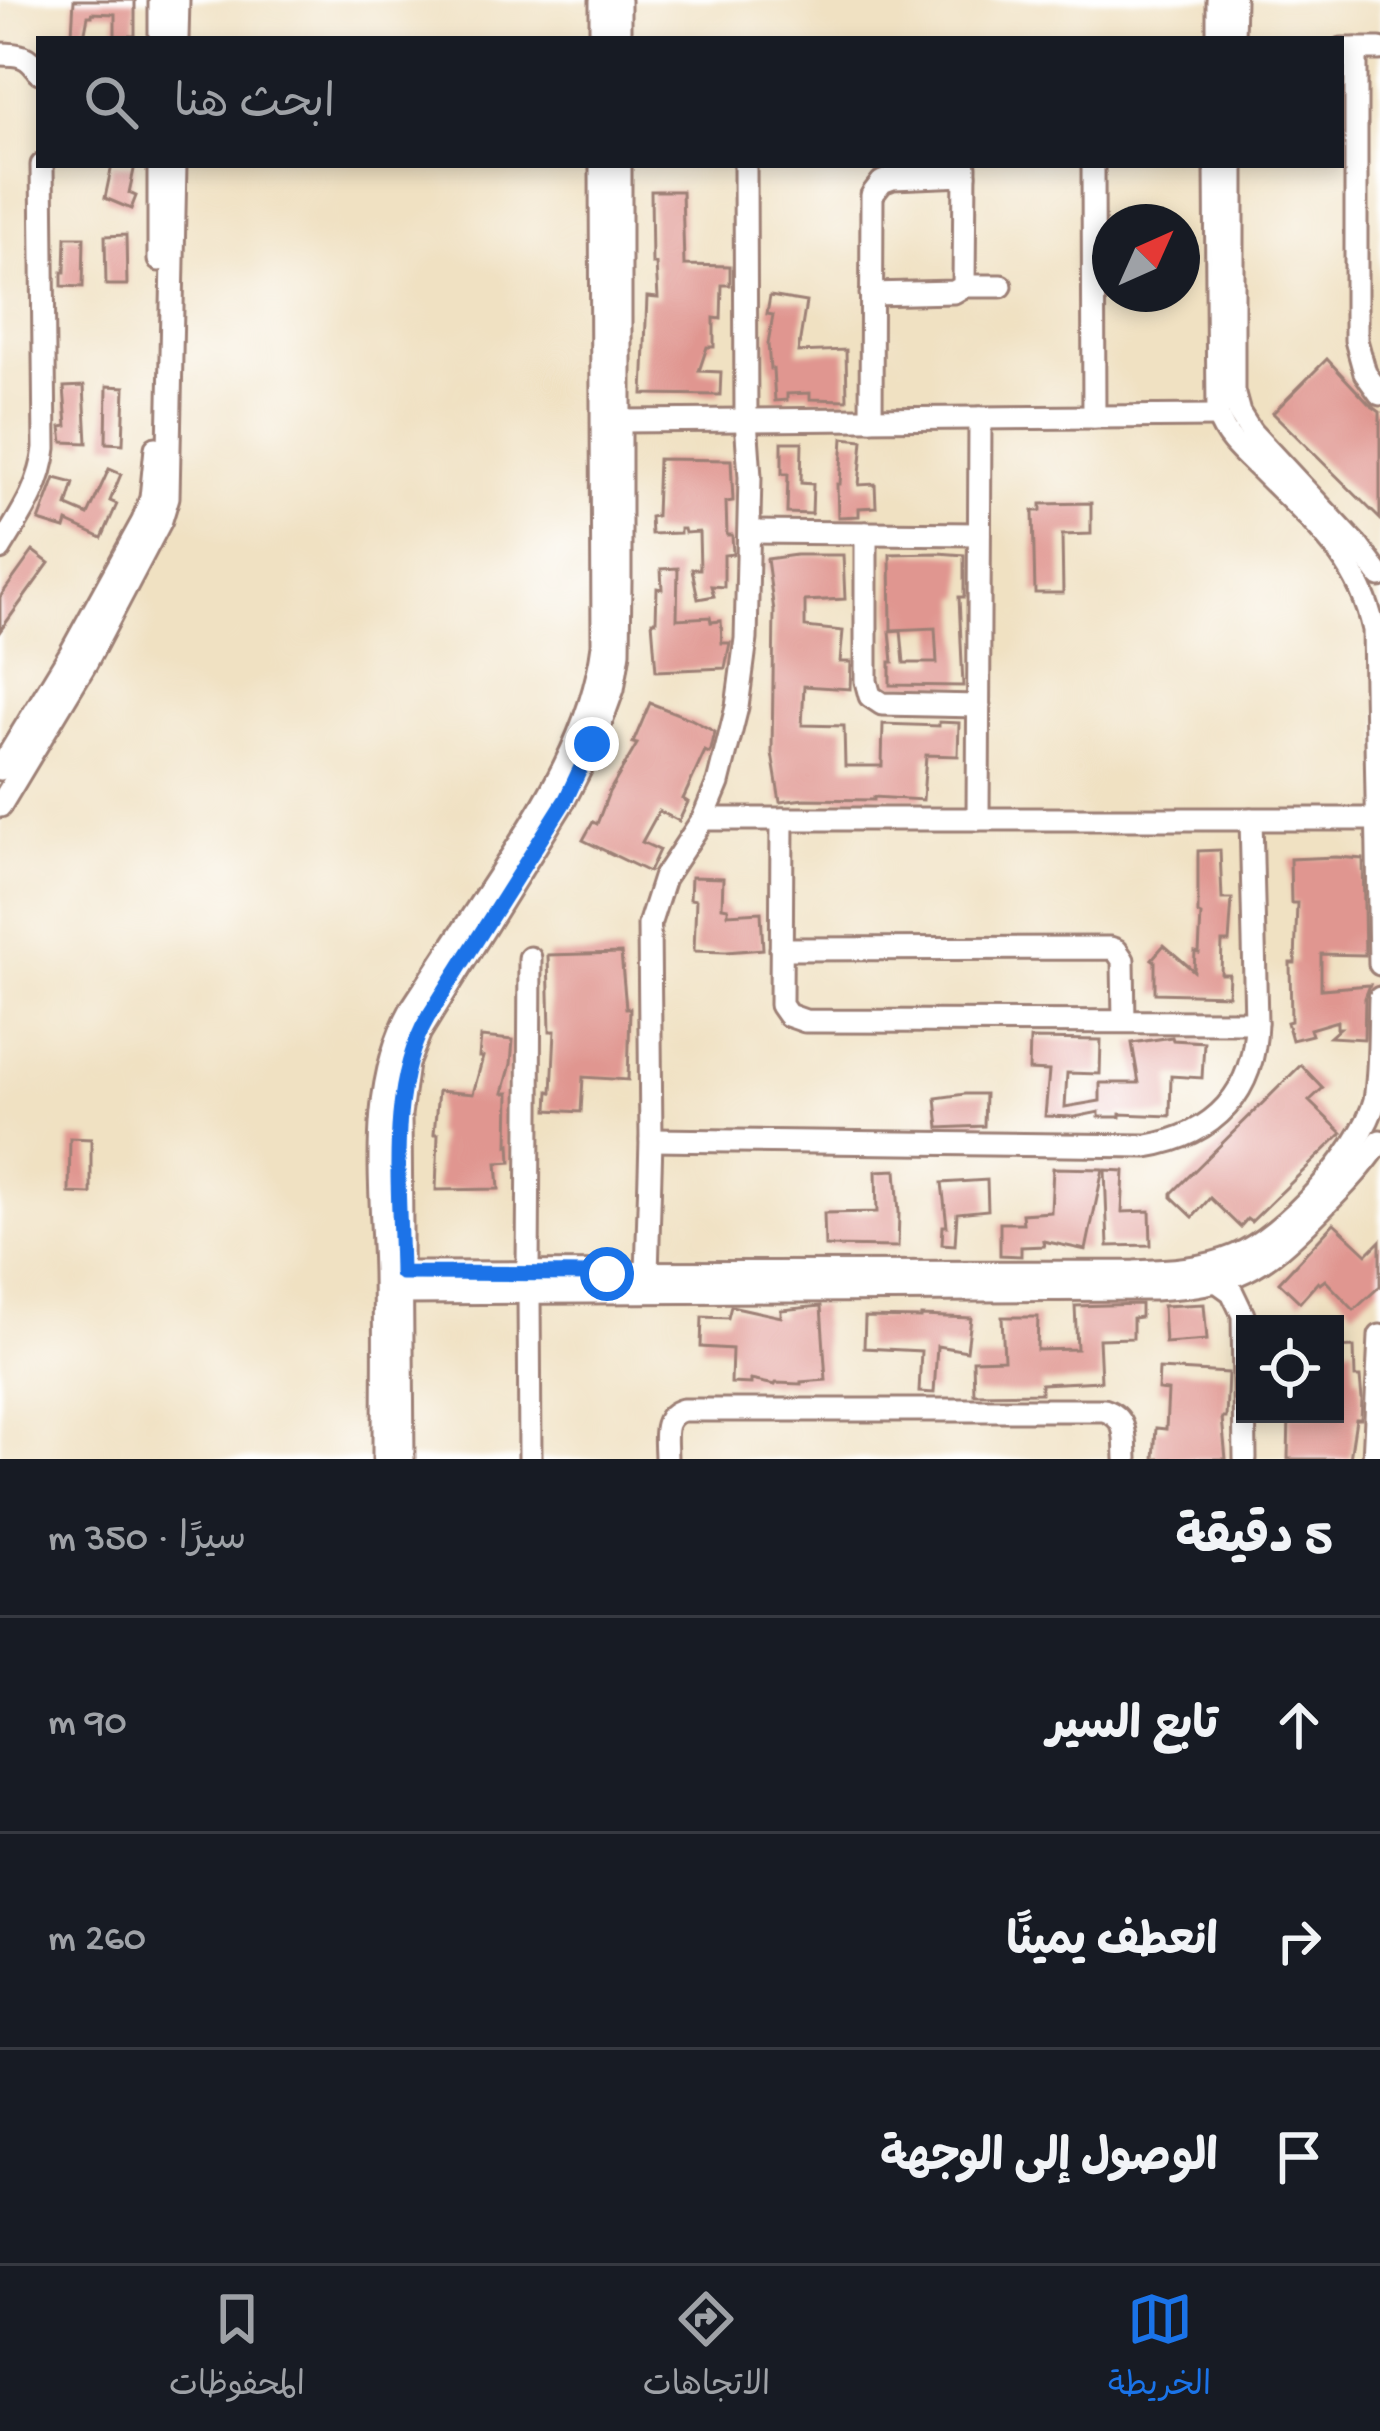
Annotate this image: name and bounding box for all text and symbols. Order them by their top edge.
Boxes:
search box [36,36,1344,168]
icon: search [78,69,144,135]
text: ابحث هنا [174,80,335,133]
north arrow [1092,204,1200,312]
route end [565,717,619,771]
route start [580,1247,634,1301]
map controls [1236,1315,1344,1423]
button: locate [1236,1315,1344,1423]
text: 5 دقيقة [1175,1512,1332,1572]
text: سيرًا · 350 m [48,1518,246,1564]
icon: ahead [1266,1692,1332,1758]
text: 90 m [48,1702,127,1748]
text: تابع السير [1047,1702,1218,1755]
icon: right [1266,1908,1332,1974]
text: 260 m [48,1918,146,1964]
text: انعطف يمينًا [1006,1918,1218,1971]
icon: arrive [1266,2124,1332,2190]
text: الوصول إلى الوجهة [880,2134,1218,2187]
tab: المحفوظات [169,2286,305,2412]
tab: الاتجاهات [643,2286,770,2412]
tab: الخريطة [1108,2286,1211,2412]

